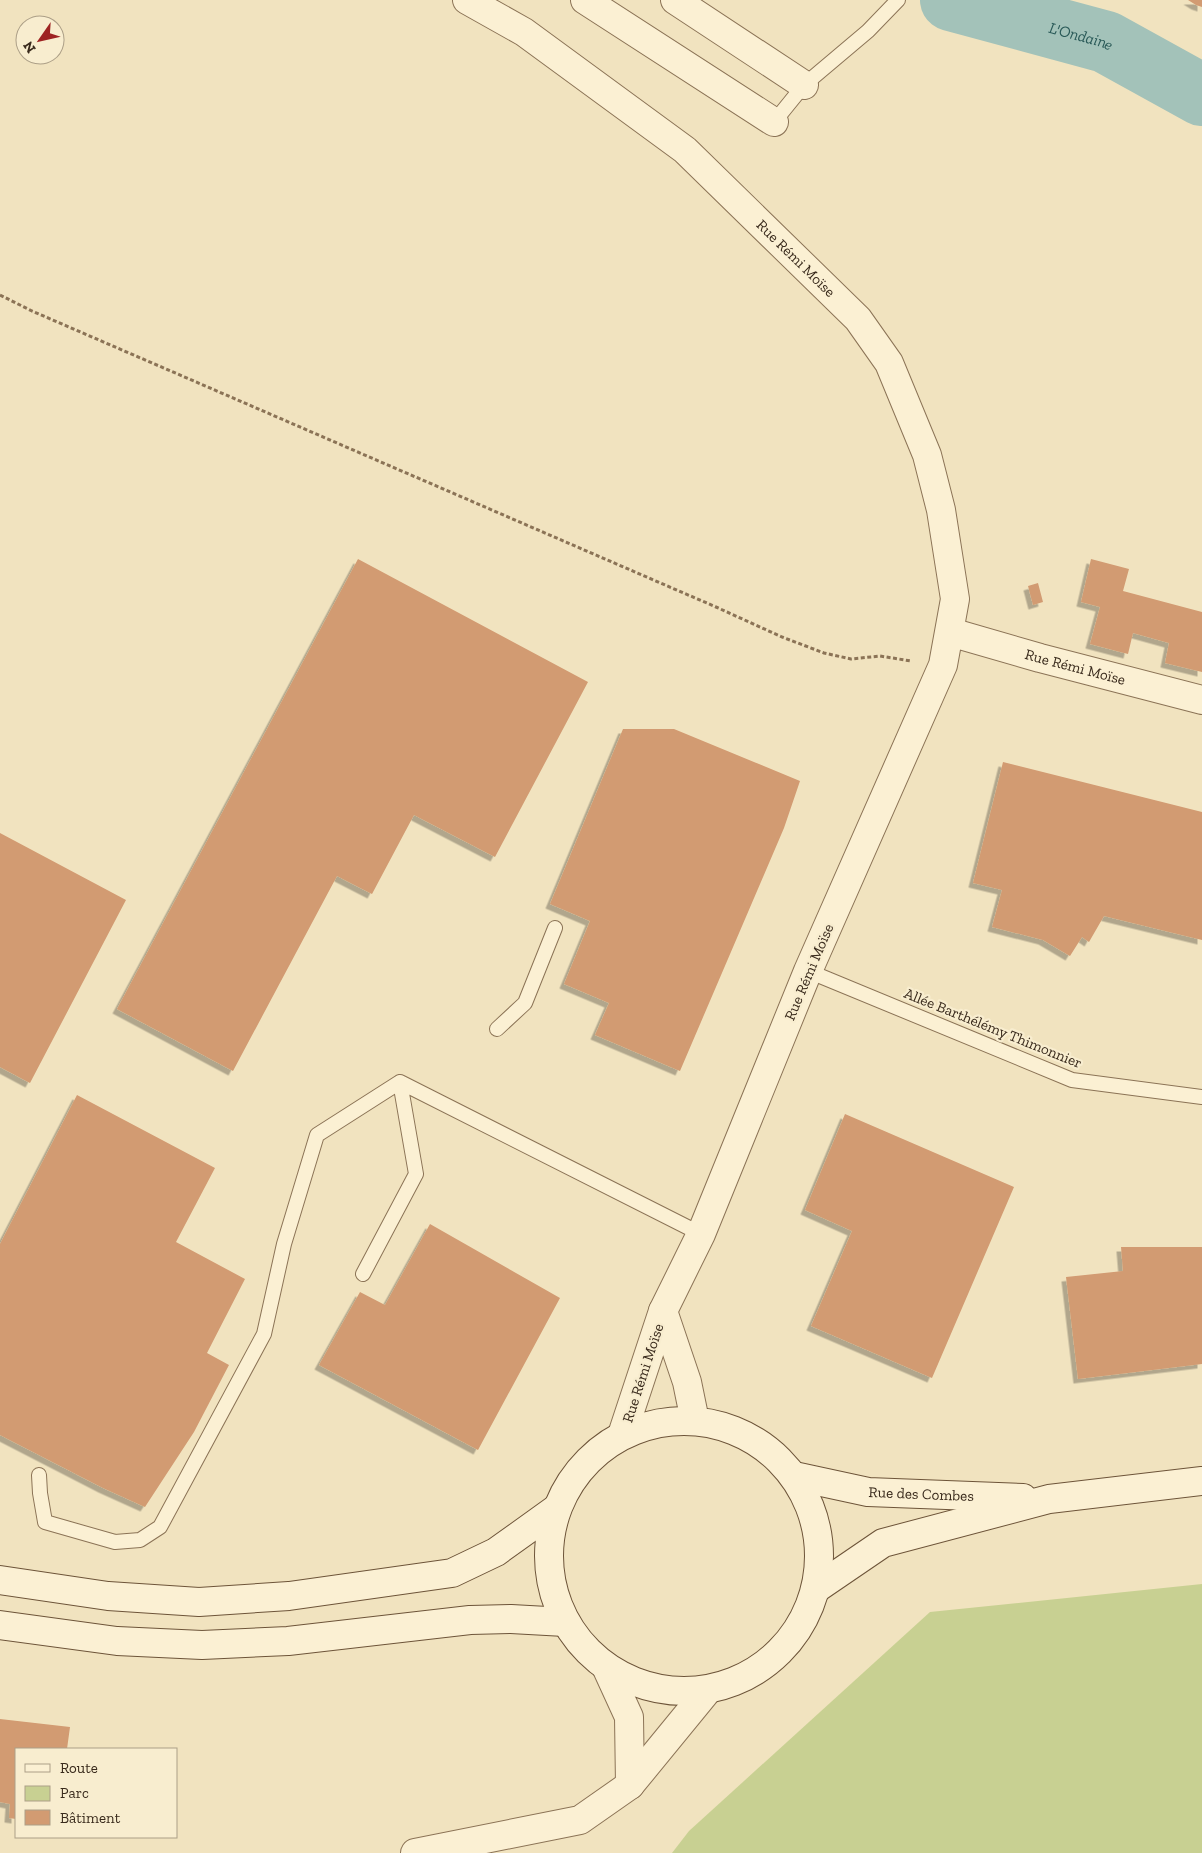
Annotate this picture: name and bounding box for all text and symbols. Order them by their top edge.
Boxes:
north arrow [15,15,65,65]
water label: L'Ondaine [1047,18,1117,54]
text: N [19,38,40,56]
street label: Rue Rémi Moïse [753,216,839,301]
street label: Rue Rémi Moïse [1023,645,1127,689]
street label: Rue Rémi Moïse [781,921,837,1023]
street label: Allée Barthélémy Thimonnier [901,984,1085,1072]
street label: Rue Rémi Moïse [618,1321,668,1425]
street label: Rue des Combes [868,1483,974,1505]
legend [15,1748,178,1838]
text: Route [60,1759,98,1777]
text: Parc [60,1784,89,1802]
text: Bâtiment [60,1809,121,1827]

